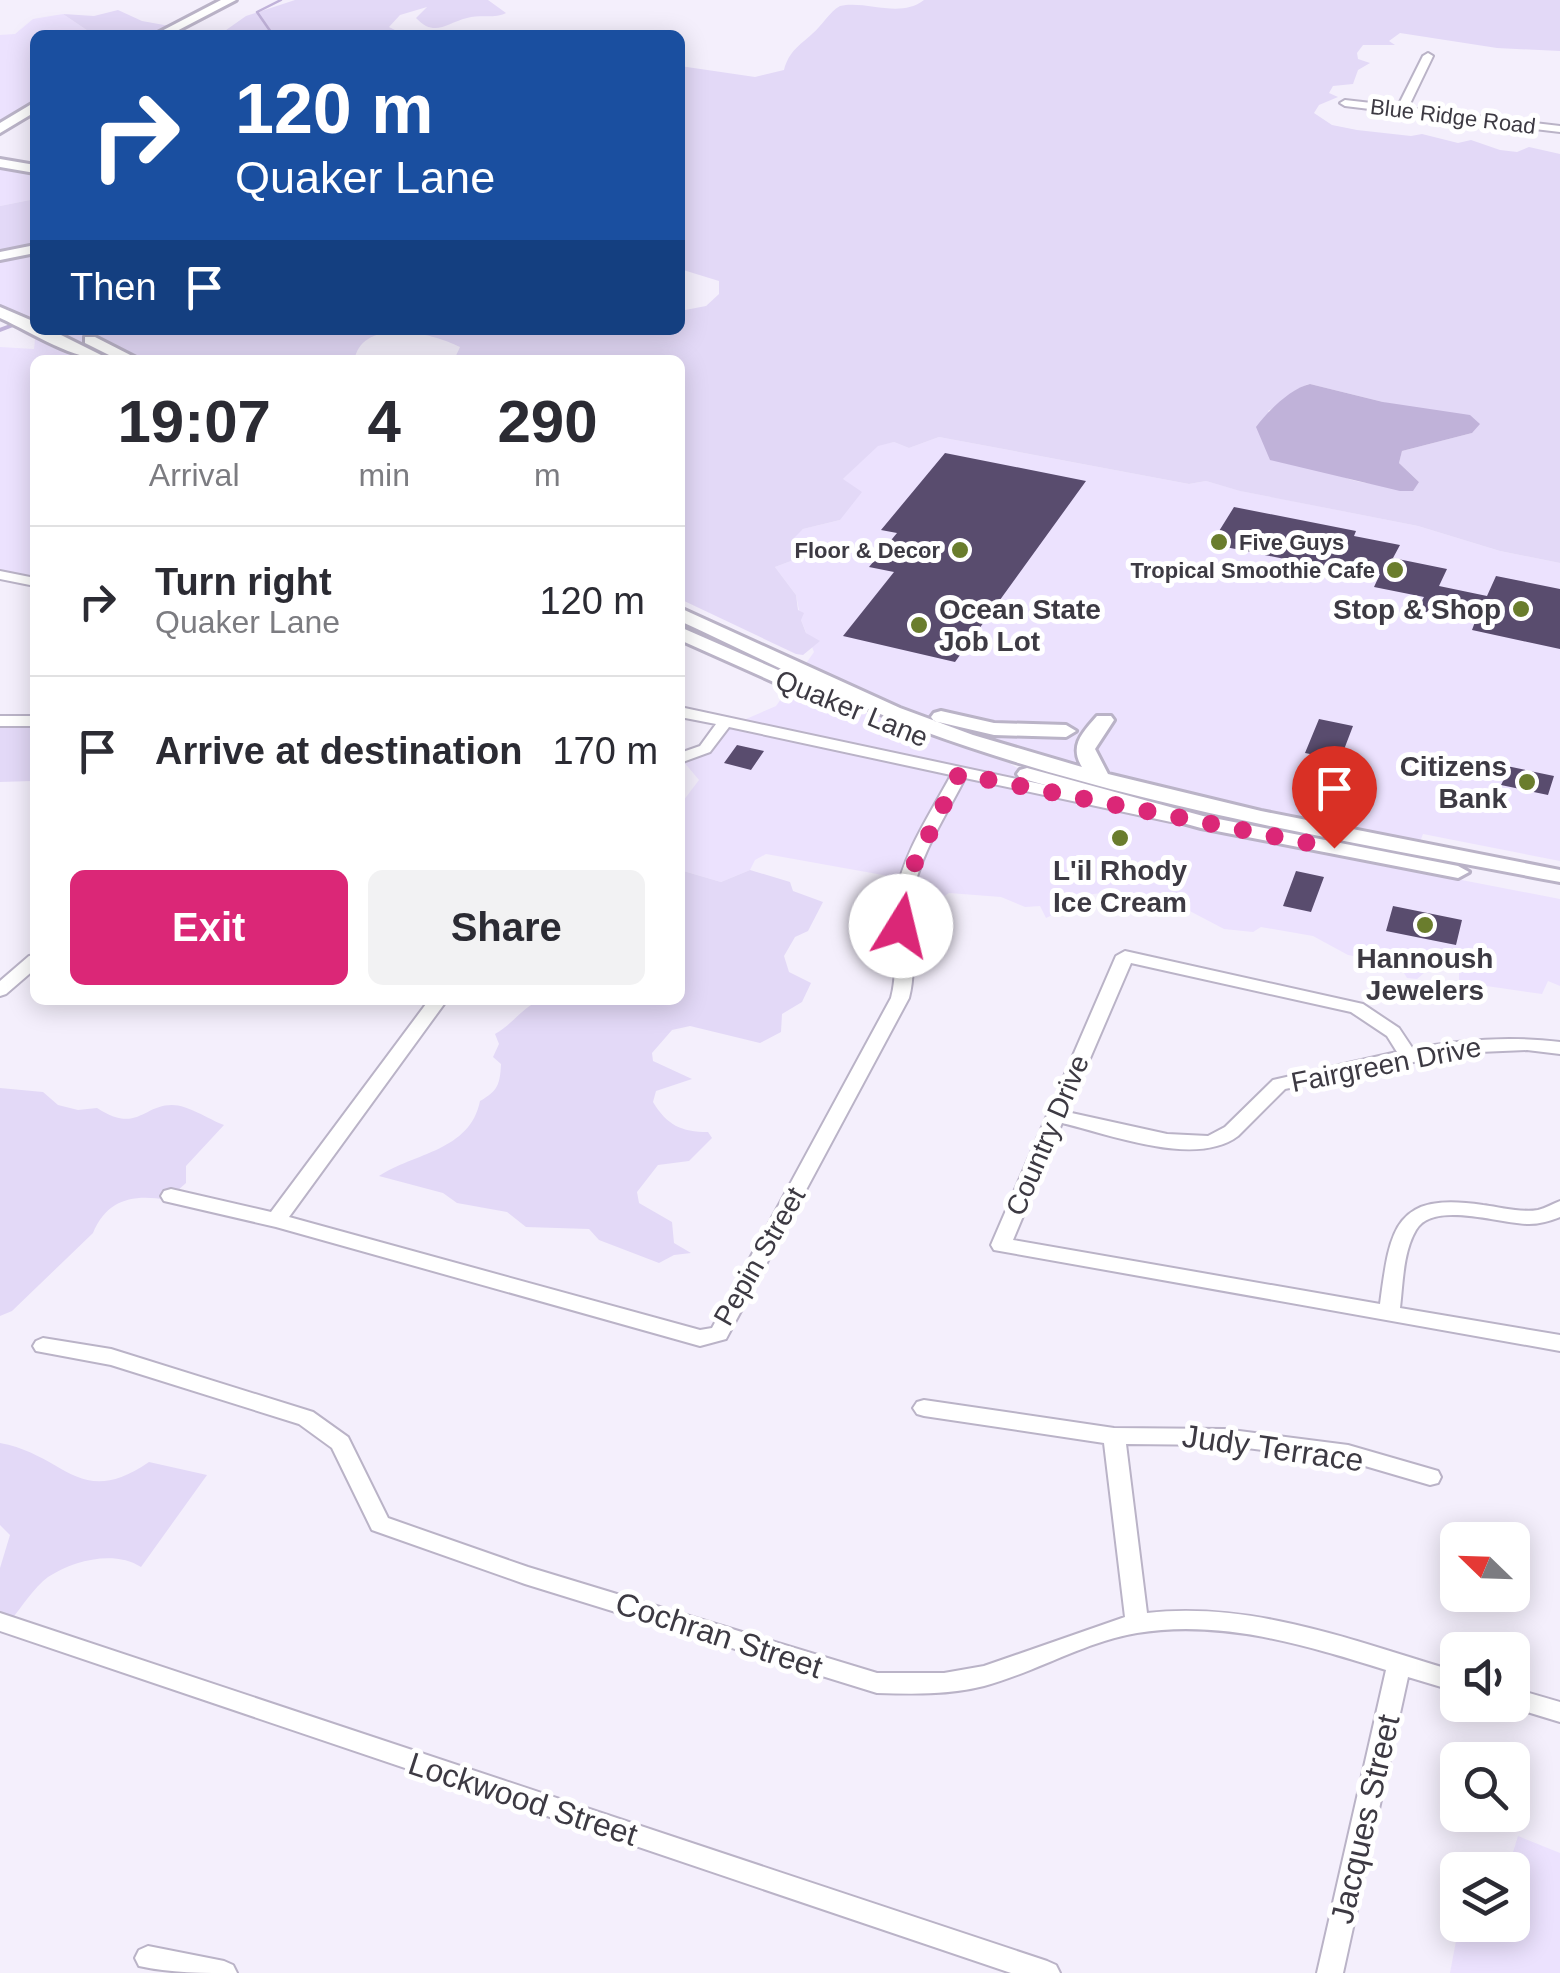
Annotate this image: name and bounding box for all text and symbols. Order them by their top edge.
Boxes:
icon: right [70,70,200,200]
text: 120 m [235,70,433,148]
street label: Blue Ridge Road [1369,94,1537,139]
text: Quaker Lane [235,152,495,203]
icon: arrive [177,260,232,315]
text: Then [70,266,157,308]
text: 19:07 [117,388,271,455]
text: 4 [367,388,401,455]
text: 290 [497,388,598,455]
text: Arrival [149,457,240,493]
text: min [358,457,410,493]
text: m [534,457,561,493]
place label: Five Guys [1239,530,1344,555]
marker: Five Guys [1208,531,1230,553]
place label: Floor & Decor [795,538,940,563]
marker: Floor & Decor [949,539,971,561]
place label: Tropical Smoothie Cafe [1131,558,1375,583]
marker: Tropical Smoothie Cafe [1384,559,1406,581]
text: Turn right [155,561,332,603]
icon: right [70,574,125,629]
text: 120 m [539,580,645,622]
place label: Ocean State Job Lot [939,594,1101,657]
place label: Stop & Shop [1333,594,1501,625]
marker: Stop & Shop [1510,598,1532,620]
text: Quaker Lane [155,604,340,640]
marker: Ocean State Job Lot [908,614,930,636]
street label: Quaker Lane [771,664,933,753]
icon: arrive [70,724,125,779]
text: Arrive at destination [155,730,522,772]
text: 170 m [552,730,658,772]
pin [1292,746,1377,849]
place label: Citizens Bank [1400,751,1507,814]
icon: arrive [1307,761,1362,816]
marker: Citizens Bank [1516,771,1538,793]
marker: L'il Rhody Ice Cream [1109,827,1131,849]
place label: L'il Rhody Ice Cream [1053,855,1188,918]
button: Exit [70,870,348,985]
button: Share [368,870,645,985]
position arrow [849,874,953,978]
marker: Hannoush Jewelers [1414,914,1436,936]
place label: Hannoush Jewelers [1357,943,1493,1006]
street label: Fairgreen Drive [1288,1031,1484,1098]
street label: Country Drive [1000,1050,1095,1220]
street label: Pepin Street [707,1182,811,1331]
street label: Judy Terrace [1180,1417,1366,1479]
north arrow [1440,1522,1530,1612]
map controls [1440,1522,1530,1942]
street label: Cochran Street [611,1585,827,1685]
button: sound [1440,1632,1530,1722]
street label: Jacques Street [1323,1711,1407,1927]
button: search [1440,1742,1530,1832]
street label: Lockwood Street [404,1745,642,1853]
button: layers [1440,1852,1530,1942]

